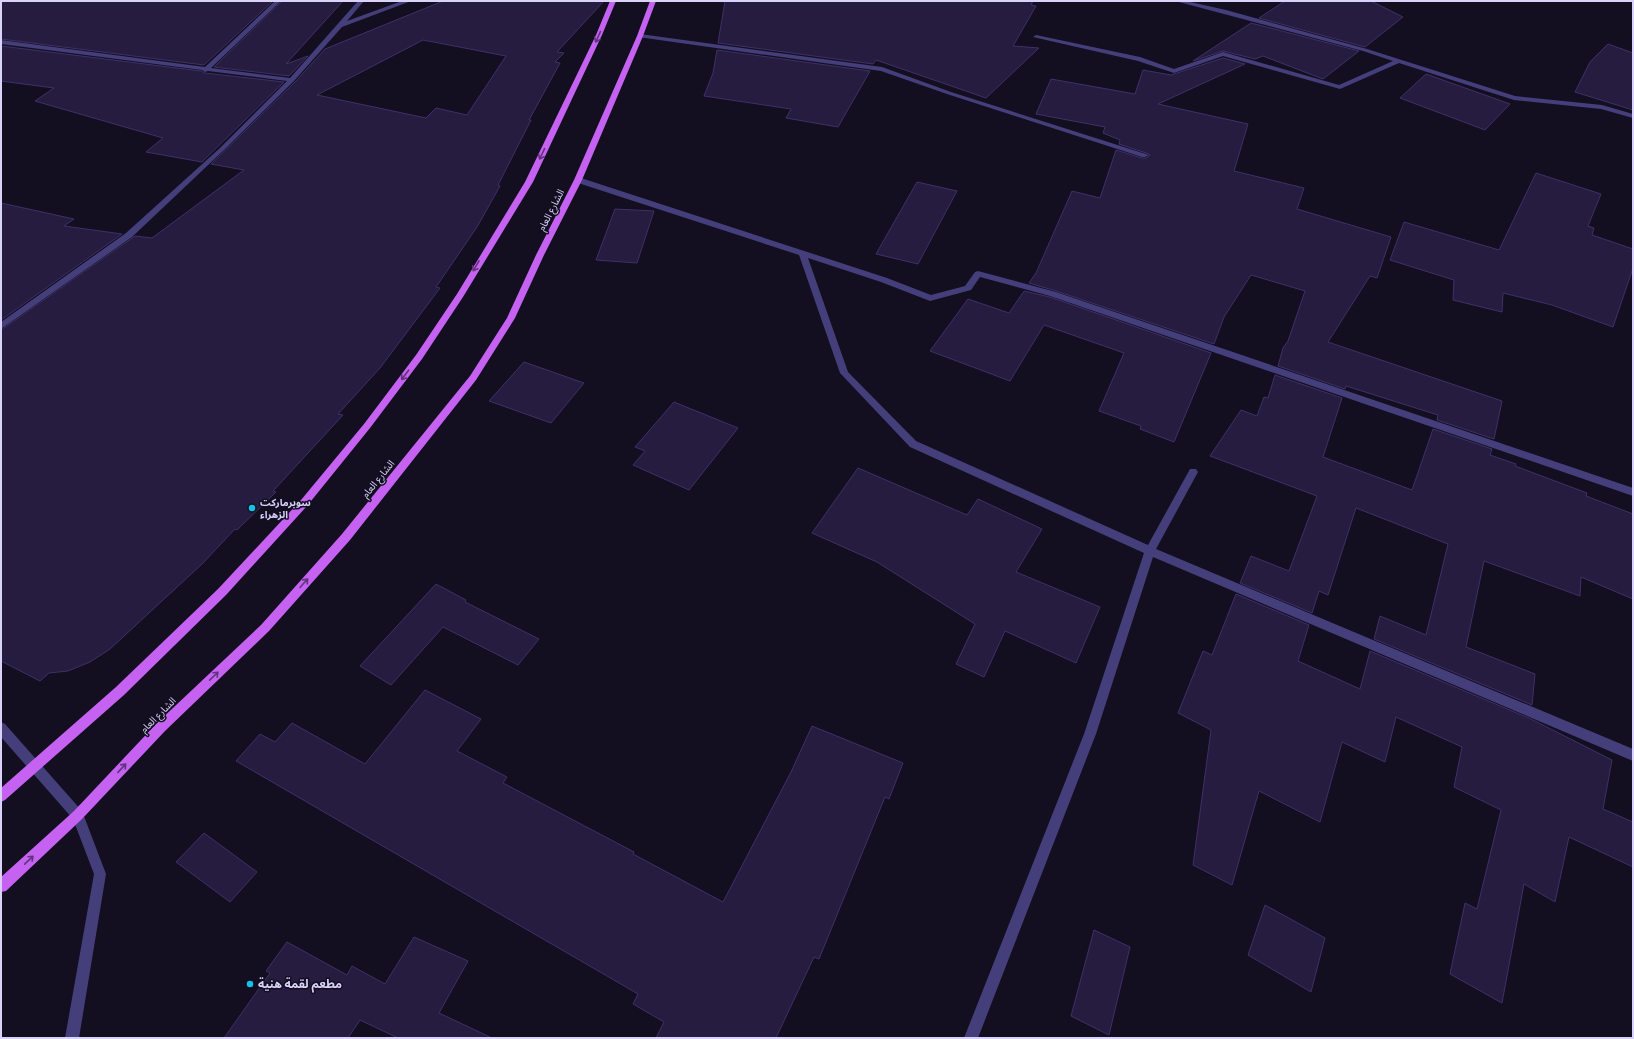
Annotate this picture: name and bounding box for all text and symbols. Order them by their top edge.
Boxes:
one-way arrow [594,31,601,43]
one-way arrow [538,148,545,160]
street label: الشارع العام [535,187,569,234]
one-way arrow [472,260,480,272]
one-way arrow [401,369,409,380]
street label: الشارع العام [359,457,399,502]
place label: سوبرماركت الزهراء [260,496,311,521]
marker: سوبرماركت الزهراء [247,503,257,513]
one-way arrow [300,578,309,589]
one-way arrow [209,672,219,681]
street label: الشارع العام [137,694,180,737]
one-way arrow [117,763,127,773]
one-way arrow [24,855,35,864]
place label: مطعم لقمة هنية [258,976,342,993]
marker: مطعم لقمة هنية [245,979,255,989]

